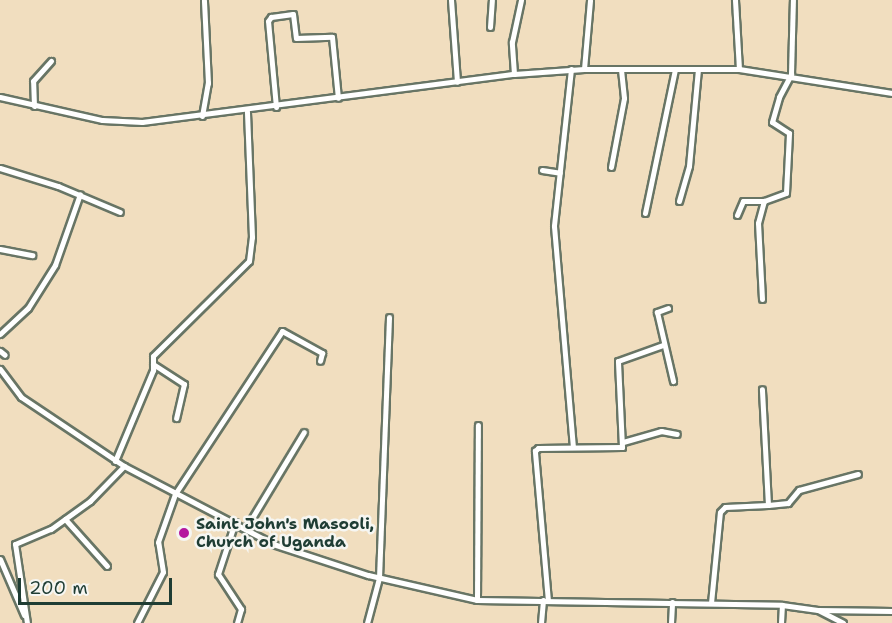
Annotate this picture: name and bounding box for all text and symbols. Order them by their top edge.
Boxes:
place label: Saint John's Masooli, Church of Uganda [196,514,374,552]
marker: Saint John's Masooli, Church of Uganda [177,526,191,540]
scale bar [21,566,176,604]
text: 200 m [29,576,88,600]

